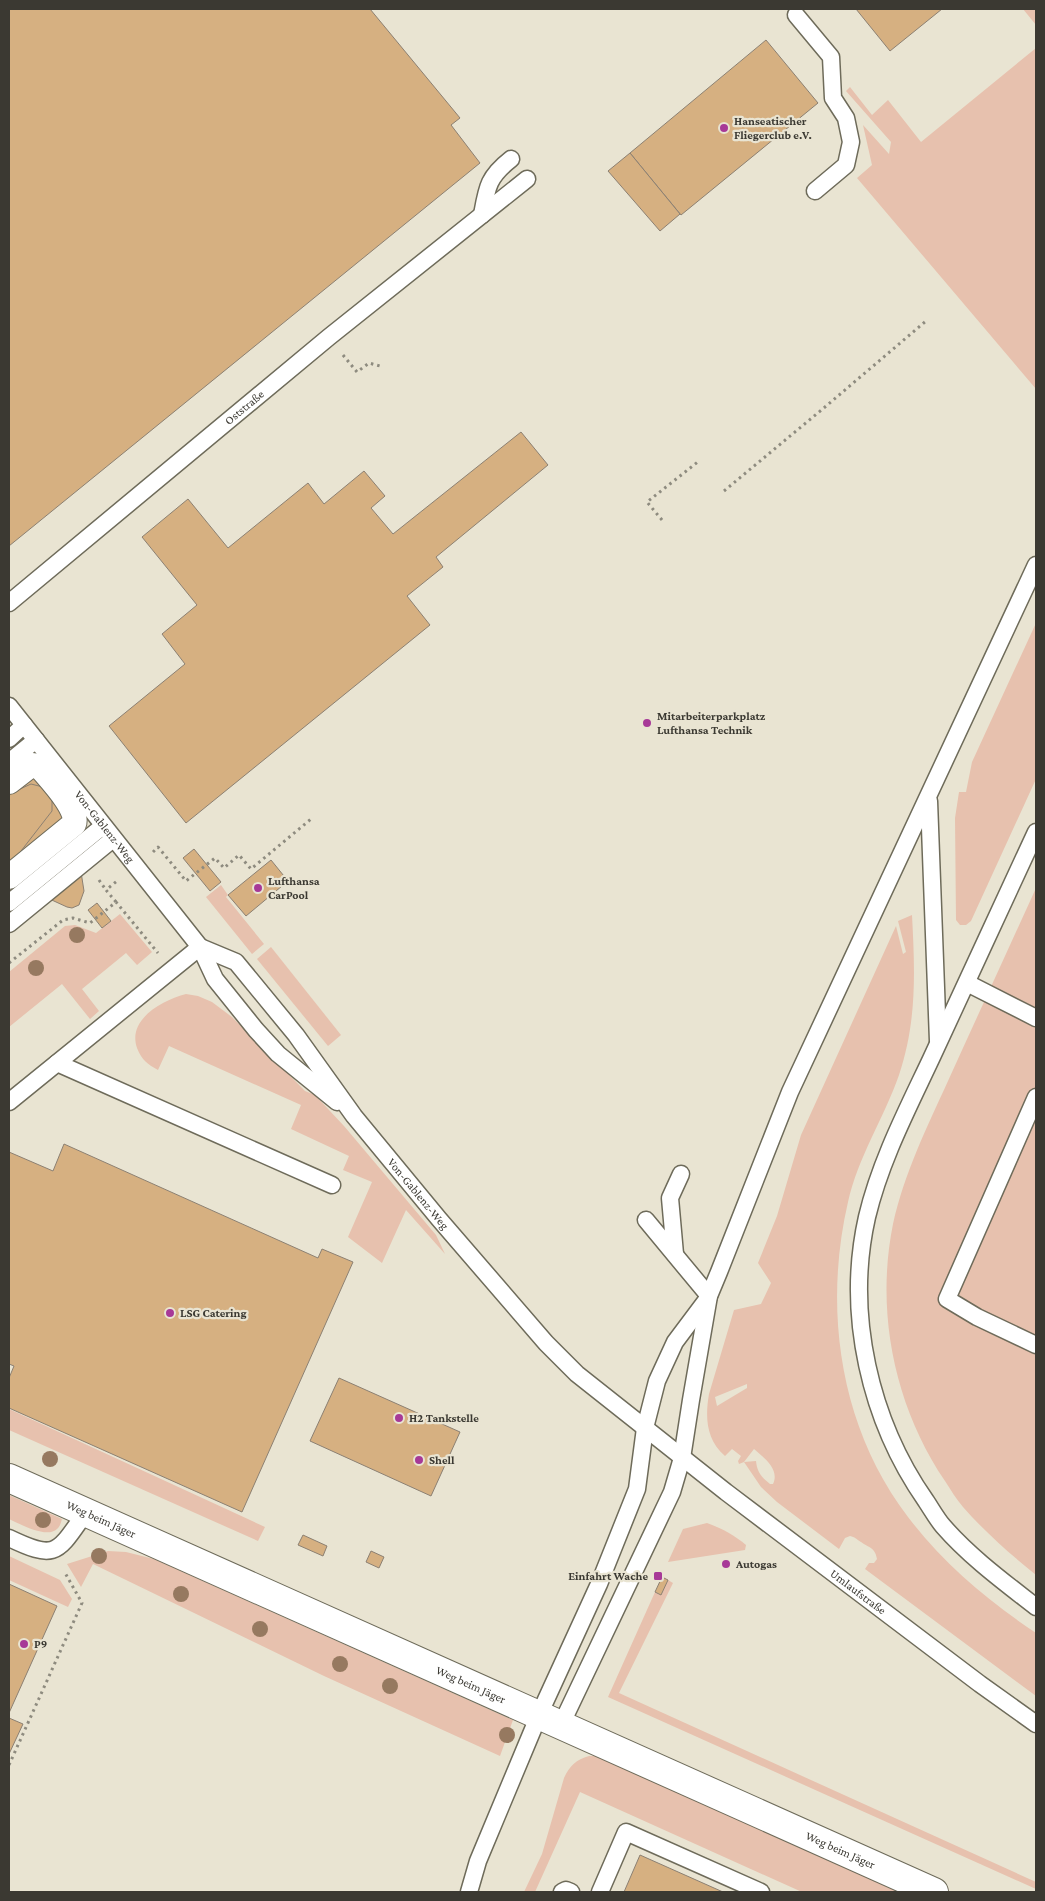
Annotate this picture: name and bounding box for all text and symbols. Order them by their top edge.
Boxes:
place label: Hanseatischer Fliegerclub e.V. [734,114,812,142]
marker: Hanseatischer Fliegerclub e.V. [718,122,730,134]
street label: Oststraße [222,387,267,428]
place label: Mitarbeiterparkplatz Lufthansa Technik [657,709,766,737]
marker: Mitarbeiterparkplatz Lufthansa Technik [641,717,653,729]
street label: Von-Gablenz-Weg [72,788,138,866]
place label: Lufthansa CarPool [268,874,320,902]
marker: Lufthansa CarPool [252,882,264,894]
street label: Von-Gablenz-Weg [385,1155,452,1232]
place label: LSG Catering [180,1306,247,1320]
marker: LSG Catering [164,1307,176,1319]
place label: H2 Tankstelle [409,1411,479,1425]
marker: H2 Tankstelle [393,1412,405,1424]
place label: Shell [429,1453,455,1467]
marker: Shell [413,1454,425,1466]
street label: Weg beim Jäger [64,1498,139,1541]
place label: Autogas [735,1557,777,1571]
marker: Autogas [720,1558,732,1570]
street label: Umlaufstraße [827,1566,889,1617]
place label: Einfahrt Wache [568,1569,648,1583]
marker: Einfahrt Wache [652,1570,664,1582]
place label: P9 [34,1637,47,1651]
marker: P9 [18,1638,30,1650]
street label: Weg beim Jäger [434,1663,509,1707]
street label: Weg beim Jäger [804,1828,878,1872]

